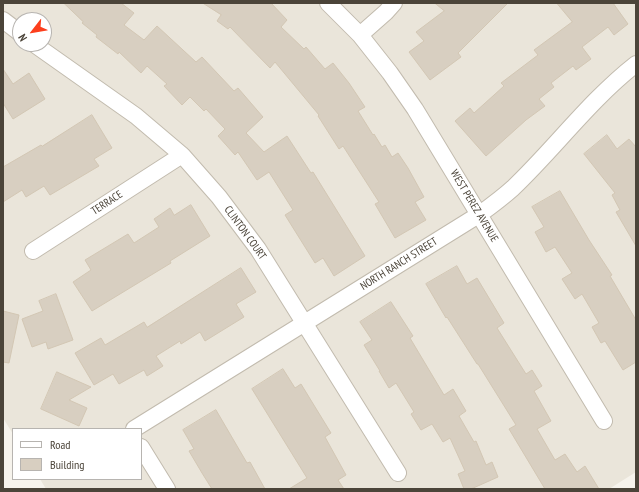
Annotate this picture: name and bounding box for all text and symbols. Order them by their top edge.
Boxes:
north arrow [12,12,52,52]
text: N [15,32,30,44]
street label: WEST PEREZ AVENUE [447,168,501,244]
street label: TERRACE [89,188,125,218]
street label: CLINTON COURT [221,204,269,262]
street label: NORTH RANCH STREET [358,235,440,293]
legend [12,428,142,480]
text: Road [50,437,70,452]
text: Building [50,457,85,472]

